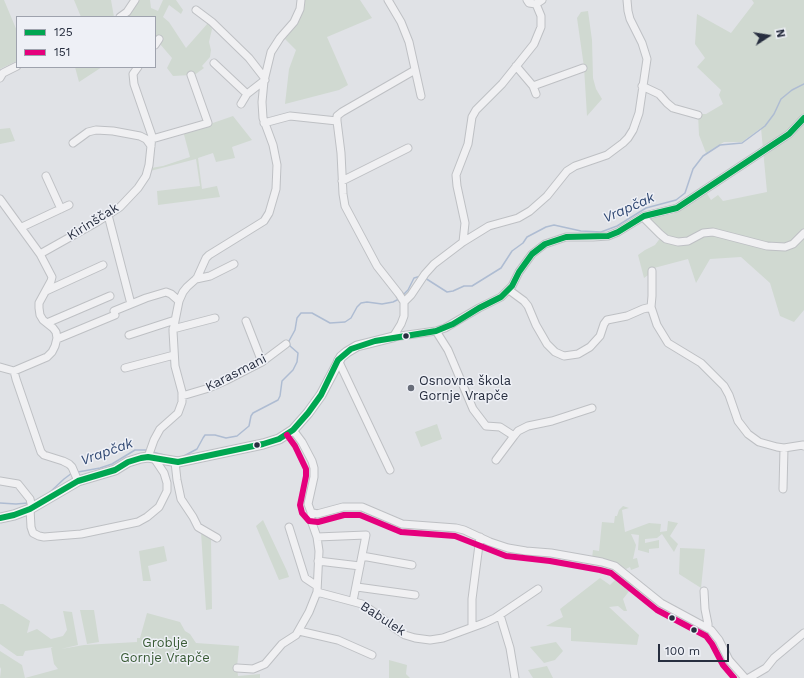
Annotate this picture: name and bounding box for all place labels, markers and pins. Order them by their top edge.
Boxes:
unlabelled marker [401,331,411,341]
place label: Osnovna škola Gornje Vrapče [419,373,511,404]
marker: Osnovna škola Gornje Vrapče [406,383,416,393]
unlabelled marker [252,440,262,450]
unlabelled marker [667,613,677,623]
unlabelled marker [689,625,699,635]

